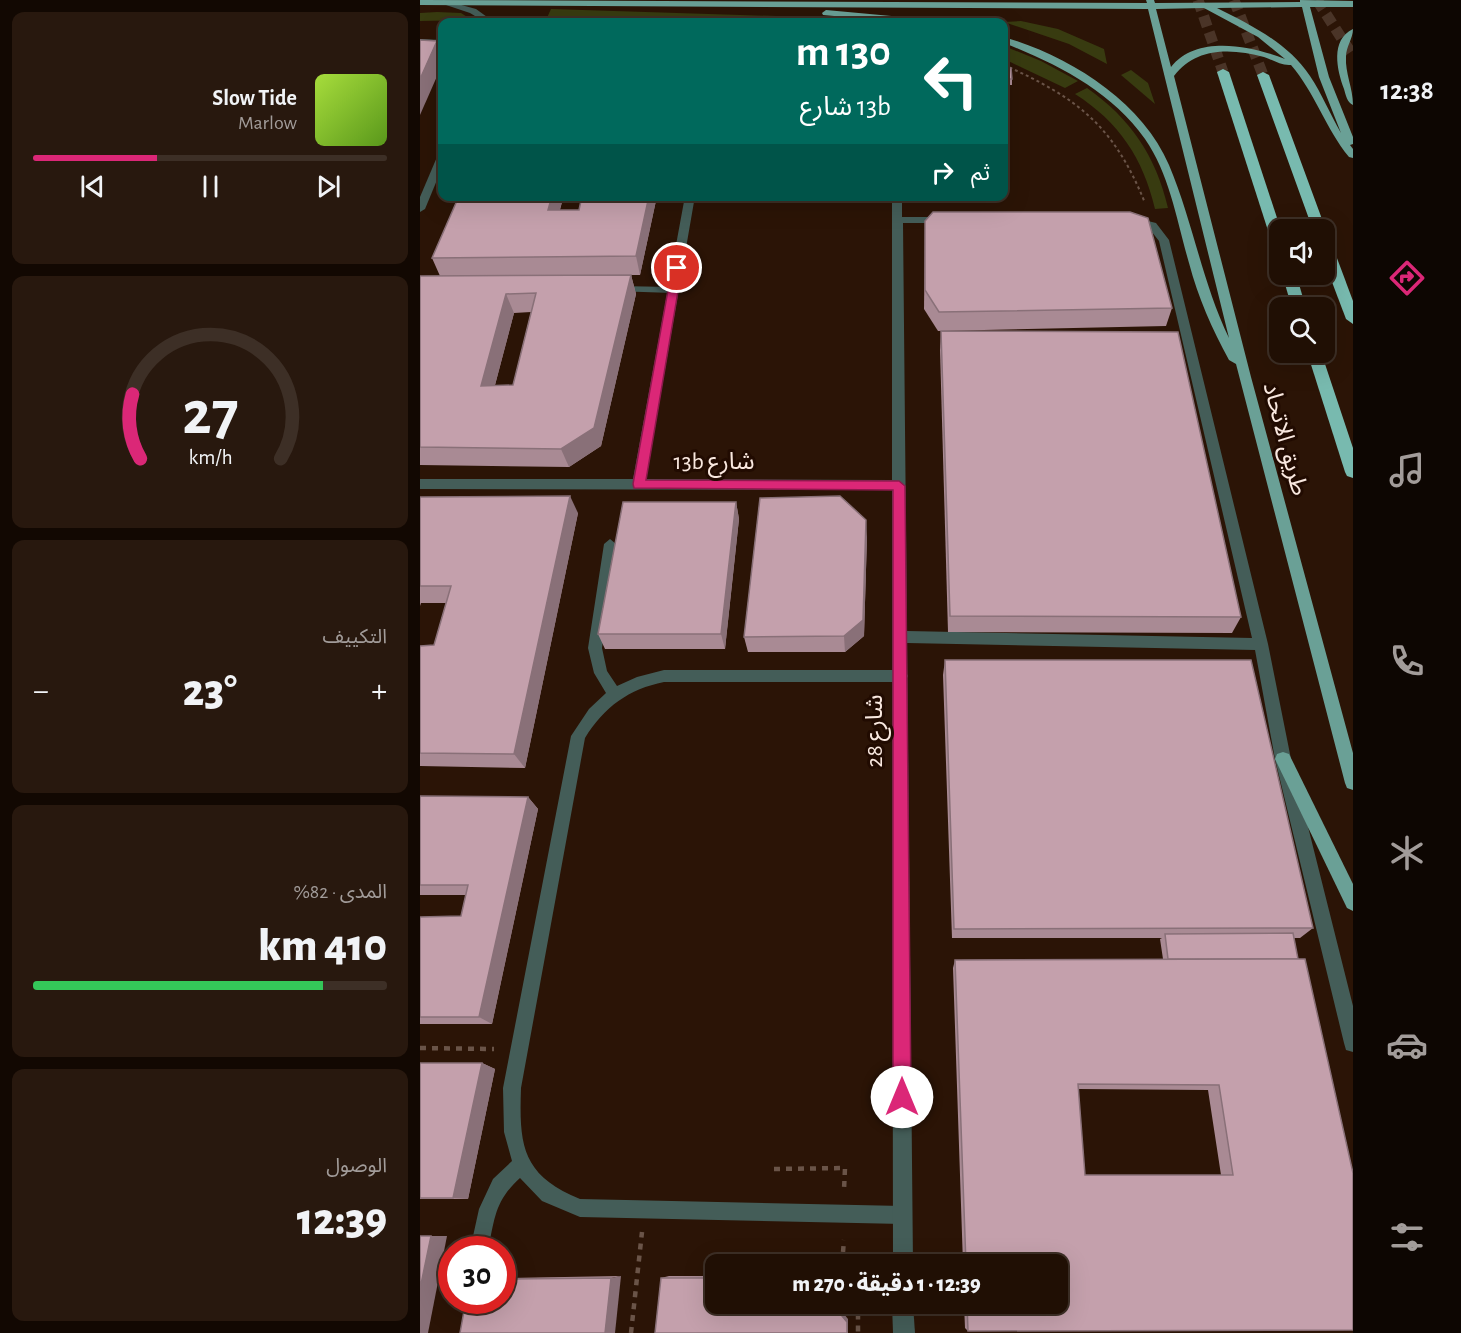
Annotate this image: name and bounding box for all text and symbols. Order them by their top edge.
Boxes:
text: 130 m [796,31,891,73]
icon: left [912,42,990,120]
text: 12:38 [1380,77,1434,104]
text: Slow Tide [212,87,297,109]
text: 13b شارع [800,93,891,120]
text: Marlow [238,113,297,133]
icon: right [926,156,959,189]
text: ثم [971,162,990,184]
icon: previous [76,170,109,203]
icon: pause [194,170,227,203]
icon: next [312,170,345,203]
map controls [1269,219,1335,363]
button: sound [1269,219,1335,285]
pin [651,242,702,293]
icon: arrive [660,251,693,284]
icon: directions [1386,257,1428,299]
button: search [1269,297,1335,363]
street label: طريق الاتحاد [1256,380,1312,499]
text: 27 [182,383,238,445]
text: km/h [188,448,232,469]
icon: music [1386,449,1428,491]
street label: 13b شارع [673,450,755,478]
text: التكييف [323,627,387,647]
icon: phone [1386,640,1428,682]
text: 23° [183,669,237,714]
text: − [33,675,49,708]
text: + [371,675,387,708]
street label: شارع 28 [863,694,891,768]
icon: climate [1386,832,1428,874]
text: المدى · 82% [293,882,387,902]
text: 410 km [258,924,387,969]
icon: car [1386,1024,1428,1066]
position arrow [870,1065,934,1129]
text: الوصول [326,1156,387,1176]
text: 12:39 [297,1198,387,1243]
icon: filters [1386,1216,1428,1258]
speed limit sign: 30 [438,1236,516,1314]
text: 12:39 · 1 دقيقة · 270 m [792,1273,981,1295]

